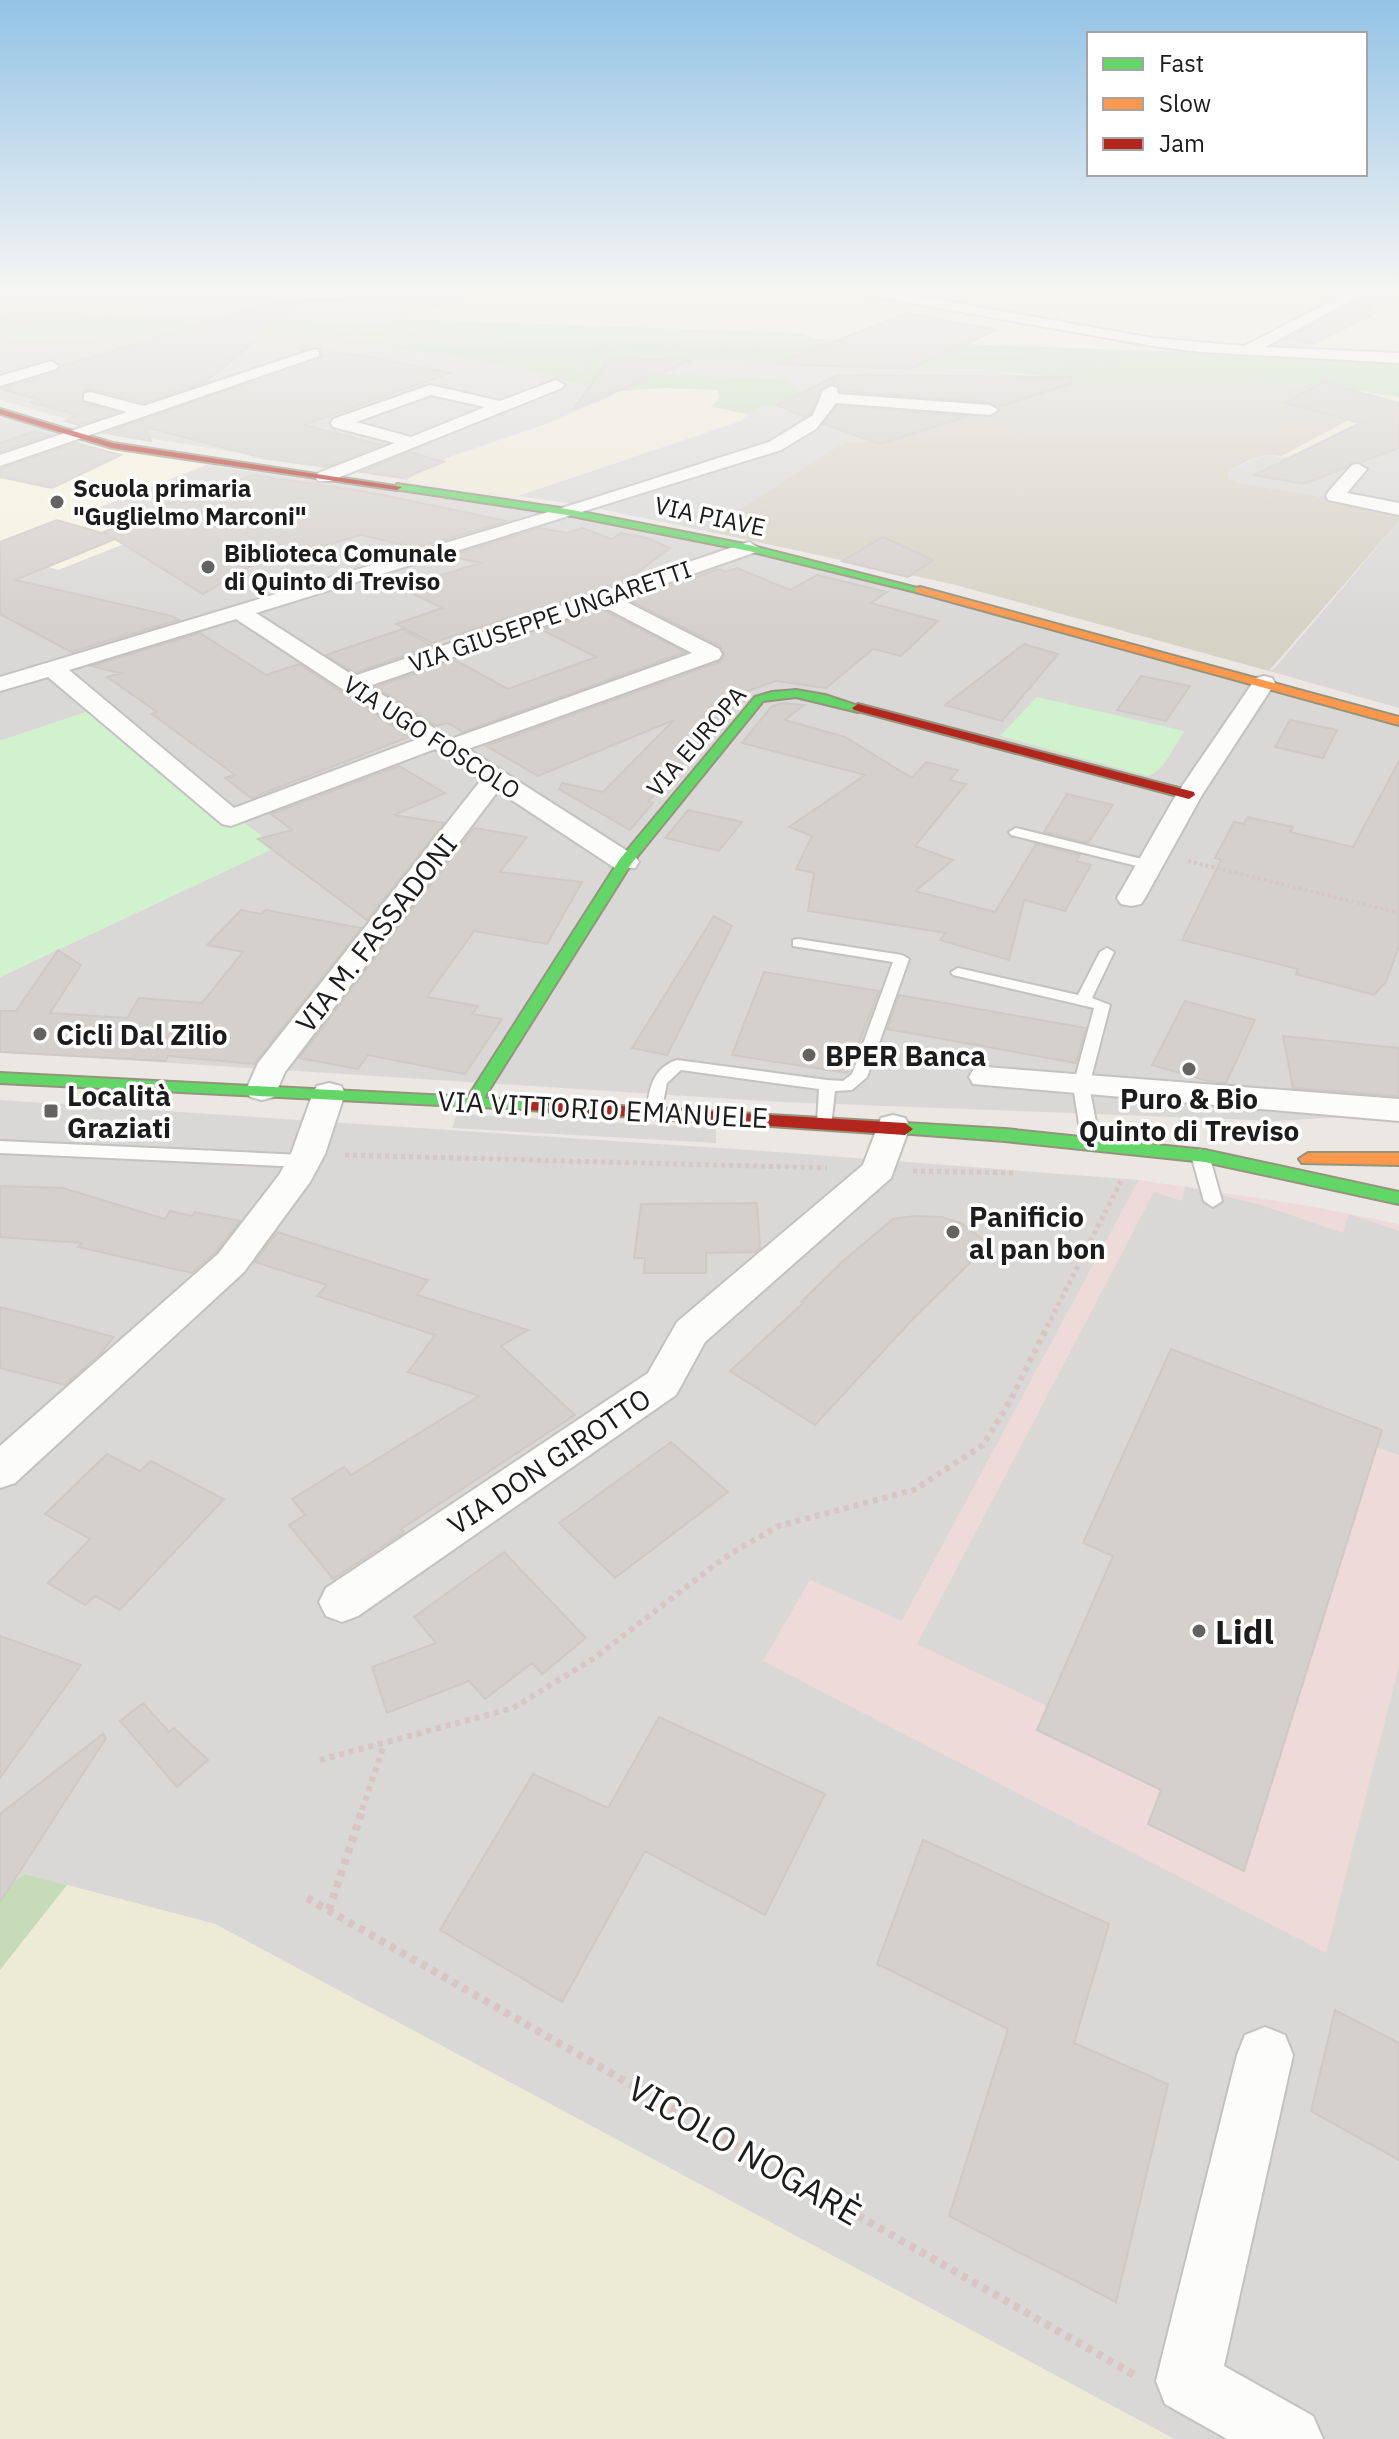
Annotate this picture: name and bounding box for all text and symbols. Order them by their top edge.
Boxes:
legend [1087,32,1367,176]
text: Fast [1159,47,1204,79]
text: Slow [1159,87,1211,119]
text: Jam [1159,127,1205,159]
place label: Scuola primaria "Guglielmo Marconi" [73,472,307,532]
street label: VIA PIAVE [652,489,768,543]
marker: Scuola primaria "Guglielmo Marconi" [48,493,66,511]
place label: Biblioteca Comunale di Quinto di Treviso [224,537,457,597]
street label: VIA GIUSEPPE UNGARETTI [405,553,695,679]
marker: Biblioteca Comunale di Quinto di Treviso [199,558,217,576]
street label: VIA UGO FOSCOLO [337,668,527,806]
street label: VIA EUROPA [639,679,753,803]
street label: VIA M. FASSADONI [287,826,465,1040]
place label: Cicli Dal Zilio [56,1016,228,1053]
marker: Cicli Dal Zilio [31,1025,49,1043]
place label: BPER Banca [825,1037,986,1074]
marker: BPER Banca [800,1046,818,1064]
marker: Puro & Bio Quinto di Treviso [1180,1060,1198,1078]
place label: Località Graziati [67,1077,171,1146]
place label: Puro & Bio Quinto di Treviso [1079,1080,1299,1149]
street label: VIA VITTORIO EMANUELE [437,1082,769,1136]
marker: Località Graziati [42,1102,60,1120]
place label: Panificio al pan bon [969,1198,1106,1267]
marker: Panificio al pan bon [944,1223,962,1241]
street label: VIA DON GIROTTO [440,1379,658,1543]
place label: Lidl [1215,1609,1274,1653]
marker: Lidl [1190,1622,1208,1640]
street label: VICOLO NOGARÈ [620,2065,870,2235]

